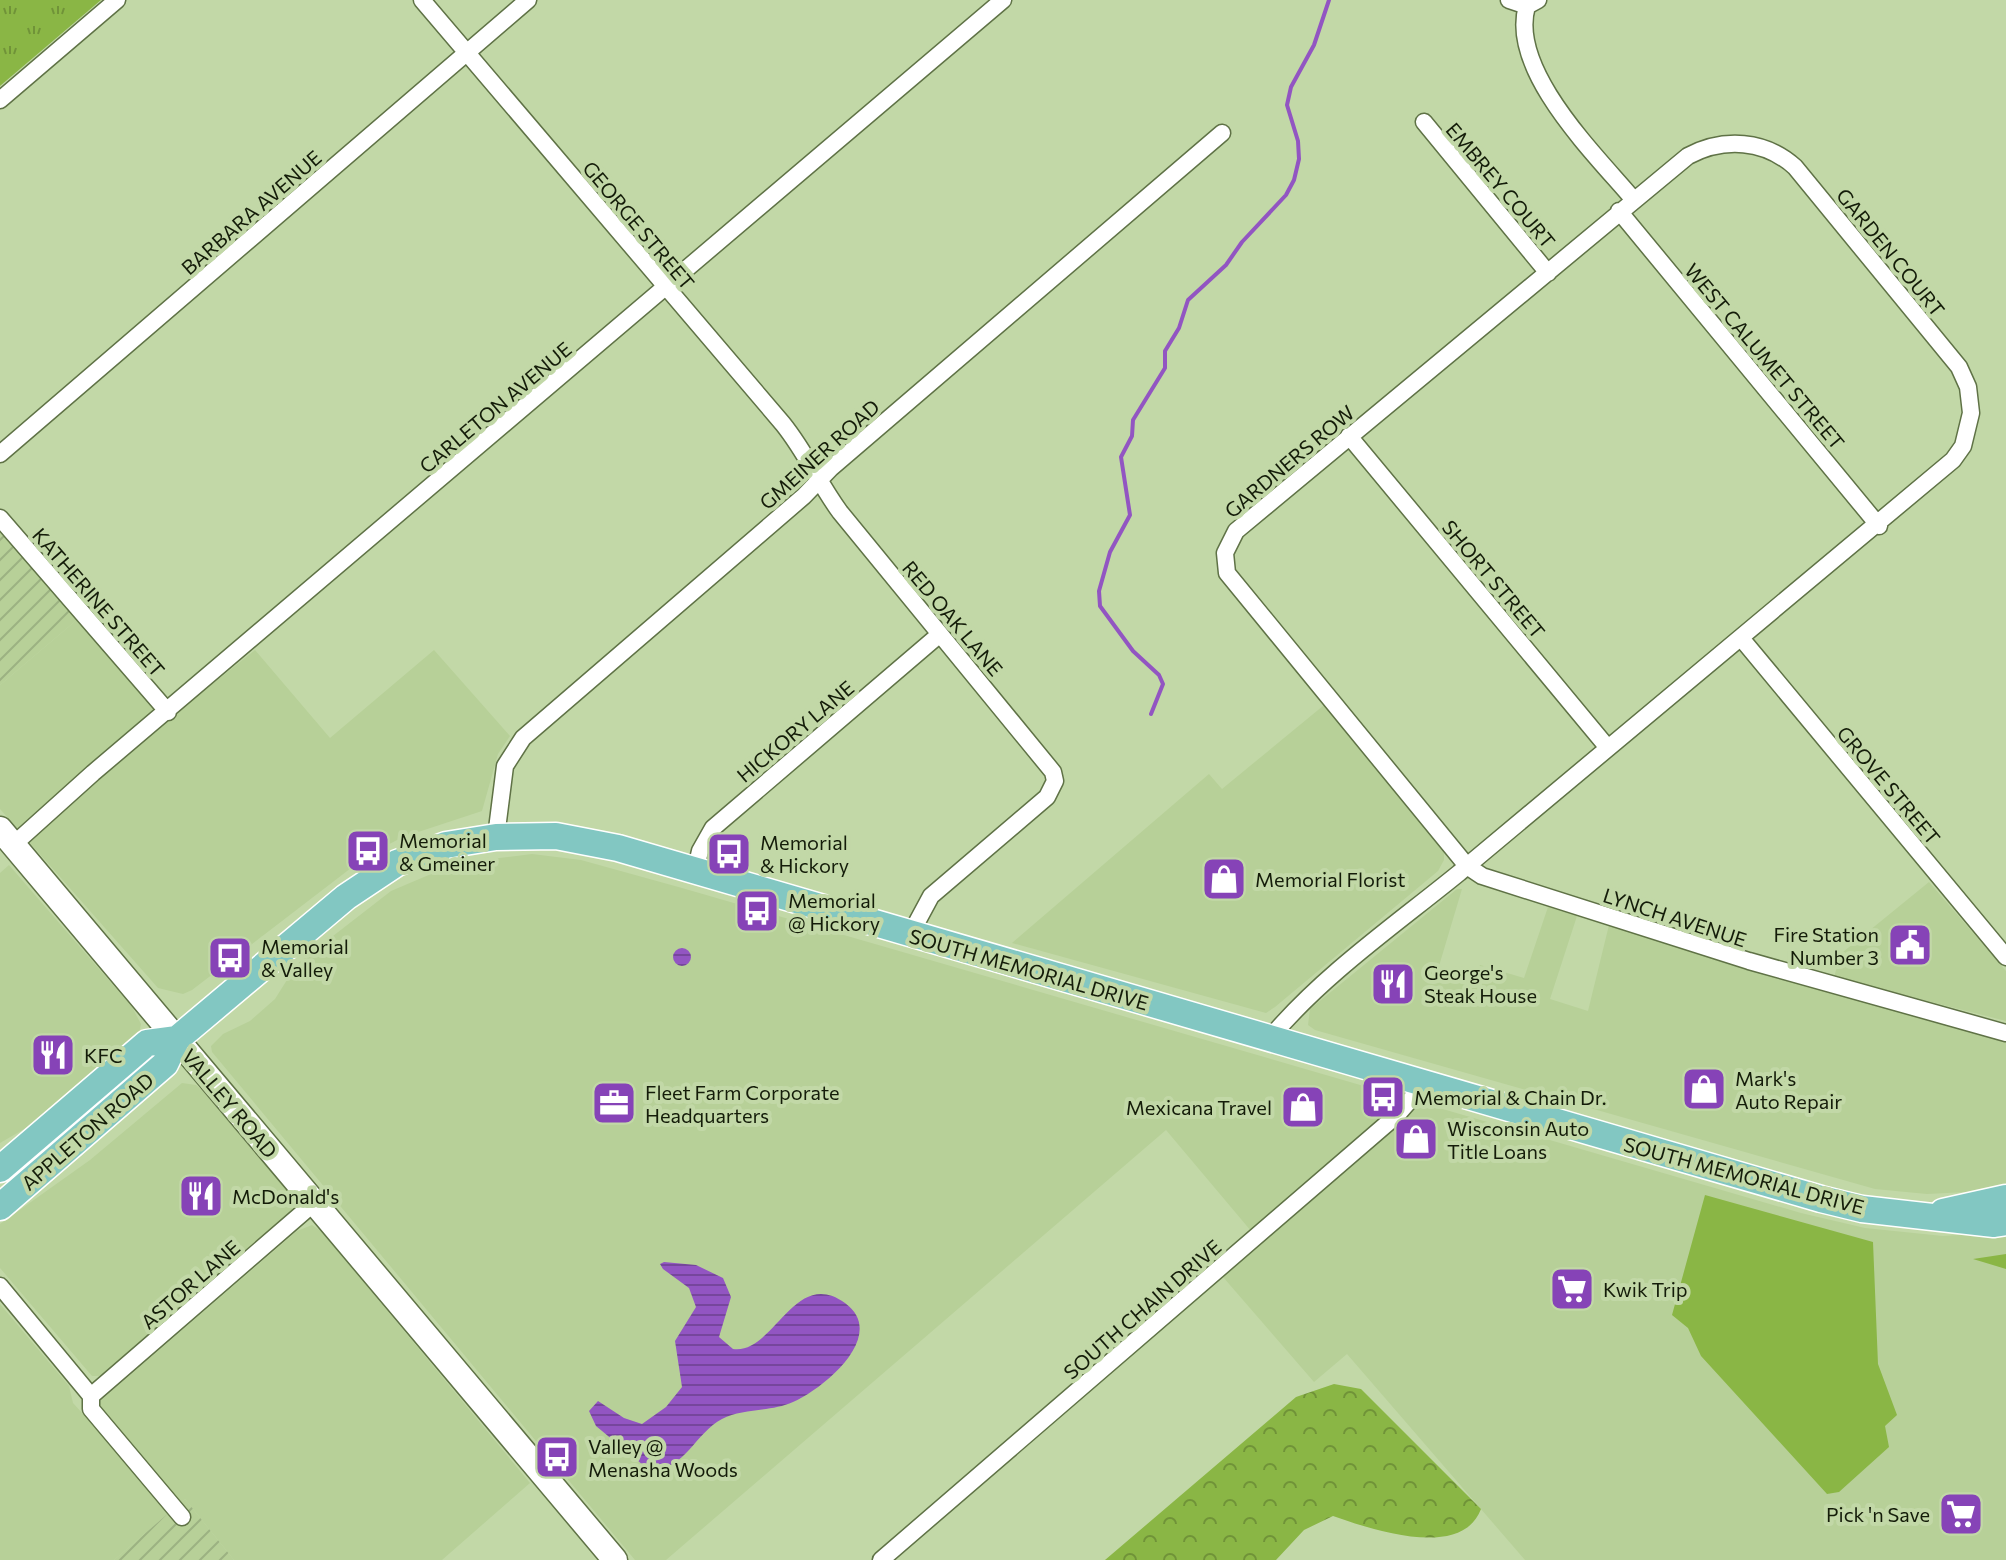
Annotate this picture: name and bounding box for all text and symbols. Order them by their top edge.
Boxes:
street label: EMBREY COURT [1441,117,1561,253]
street label: BARBARA AVENUE [176,145,326,279]
street label: GEORGE STREET [578,156,700,294]
street label: GARDEN COURT [1832,183,1950,321]
street label: WEST CALUMET STREET [1680,258,1850,454]
street label: CARLETON AVENUE [414,336,576,478]
street label: GMEINER ROAD [754,394,884,514]
street label: GARDNERS ROW [1219,400,1359,522]
street label: SHORT STREET [1438,515,1551,643]
street label: KATHERINE STREET [28,523,170,681]
street label: RED OAK LANE [898,556,1008,680]
street label: HICKORY LANE [732,675,858,787]
street label: GROVE STREET [1832,721,1946,849]
bus stop icon: Memorial & Gmeiner [344,827,392,875]
place label: Memorial & Gmeiner [399,828,495,875]
bus stop icon: Memorial & Hickory [705,830,753,878]
place label: Memorial & Hickory [760,830,849,877]
shop icon: Memorial Florist [1200,855,1248,903]
place label: Memorial Florist [1255,867,1405,891]
street label: LYNCH AVENUE [1600,883,1750,951]
bus stop icon: Memorial @ Hickory [733,887,781,935]
place label: Memorial @ Hickory [788,888,880,935]
public building icon: Fire Station Number 3 [1886,921,1934,969]
place label: Fire Station Number 3 [1773,922,1879,969]
street label: SOUTH MEMORIAL DRIVE [907,923,1151,1015]
bus stop icon: Memorial & Valley [206,934,254,982]
place label: Memorial & Valley [261,934,349,981]
restaurant icon: George's Steak House [1369,960,1417,1008]
place label: George's Steak House [1424,960,1537,1007]
restaurant icon: KFC [29,1031,77,1079]
place label: KFC [84,1043,123,1067]
street label: VALLEY ROAD [177,1044,283,1162]
shop icon: Mark's Auto Repair [1680,1065,1728,1113]
place label: Mark's Auto Repair [1735,1066,1842,1113]
street label: APPLETON ROAD [16,1067,158,1195]
bus stop icon: Memorial & Chain Dr. [1359,1073,1407,1121]
office icon: Fleet Farm Corporate Headquarters [590,1079,638,1127]
place label: Fleet Farm Corporate Headquarters [645,1080,840,1127]
shop icon: Mexicana Travel [1279,1083,1327,1131]
place label: Memorial & Chain Dr. [1414,1085,1607,1109]
place label: Mexicana Travel [1126,1095,1272,1119]
shop icon: Wisconsin Auto Title Loans [1392,1115,1440,1163]
place label: Wisconsin Auto Title Loans [1447,1116,1589,1163]
street label: SOUTH MEMORIAL DRIVE [1621,1131,1867,1219]
restaurant icon: McDonald's [177,1172,225,1220]
place label: McDonald's [232,1184,339,1208]
street label: SOUTH CHAIN DRIVE [1058,1234,1226,1384]
street label: ASTOR LANE [136,1235,244,1333]
supermarket icon: Kwik Trip [1548,1265,1596,1313]
place label: Kwik Trip [1603,1277,1688,1301]
bus stop icon: Valley @ Menasha Woods [533,1433,581,1481]
place label: Valley @ Menasha Woods [588,1434,738,1481]
supermarket icon: Pick 'n Save [1937,1490,1985,1538]
place label: Pick 'n Save [1826,1502,1930,1526]

